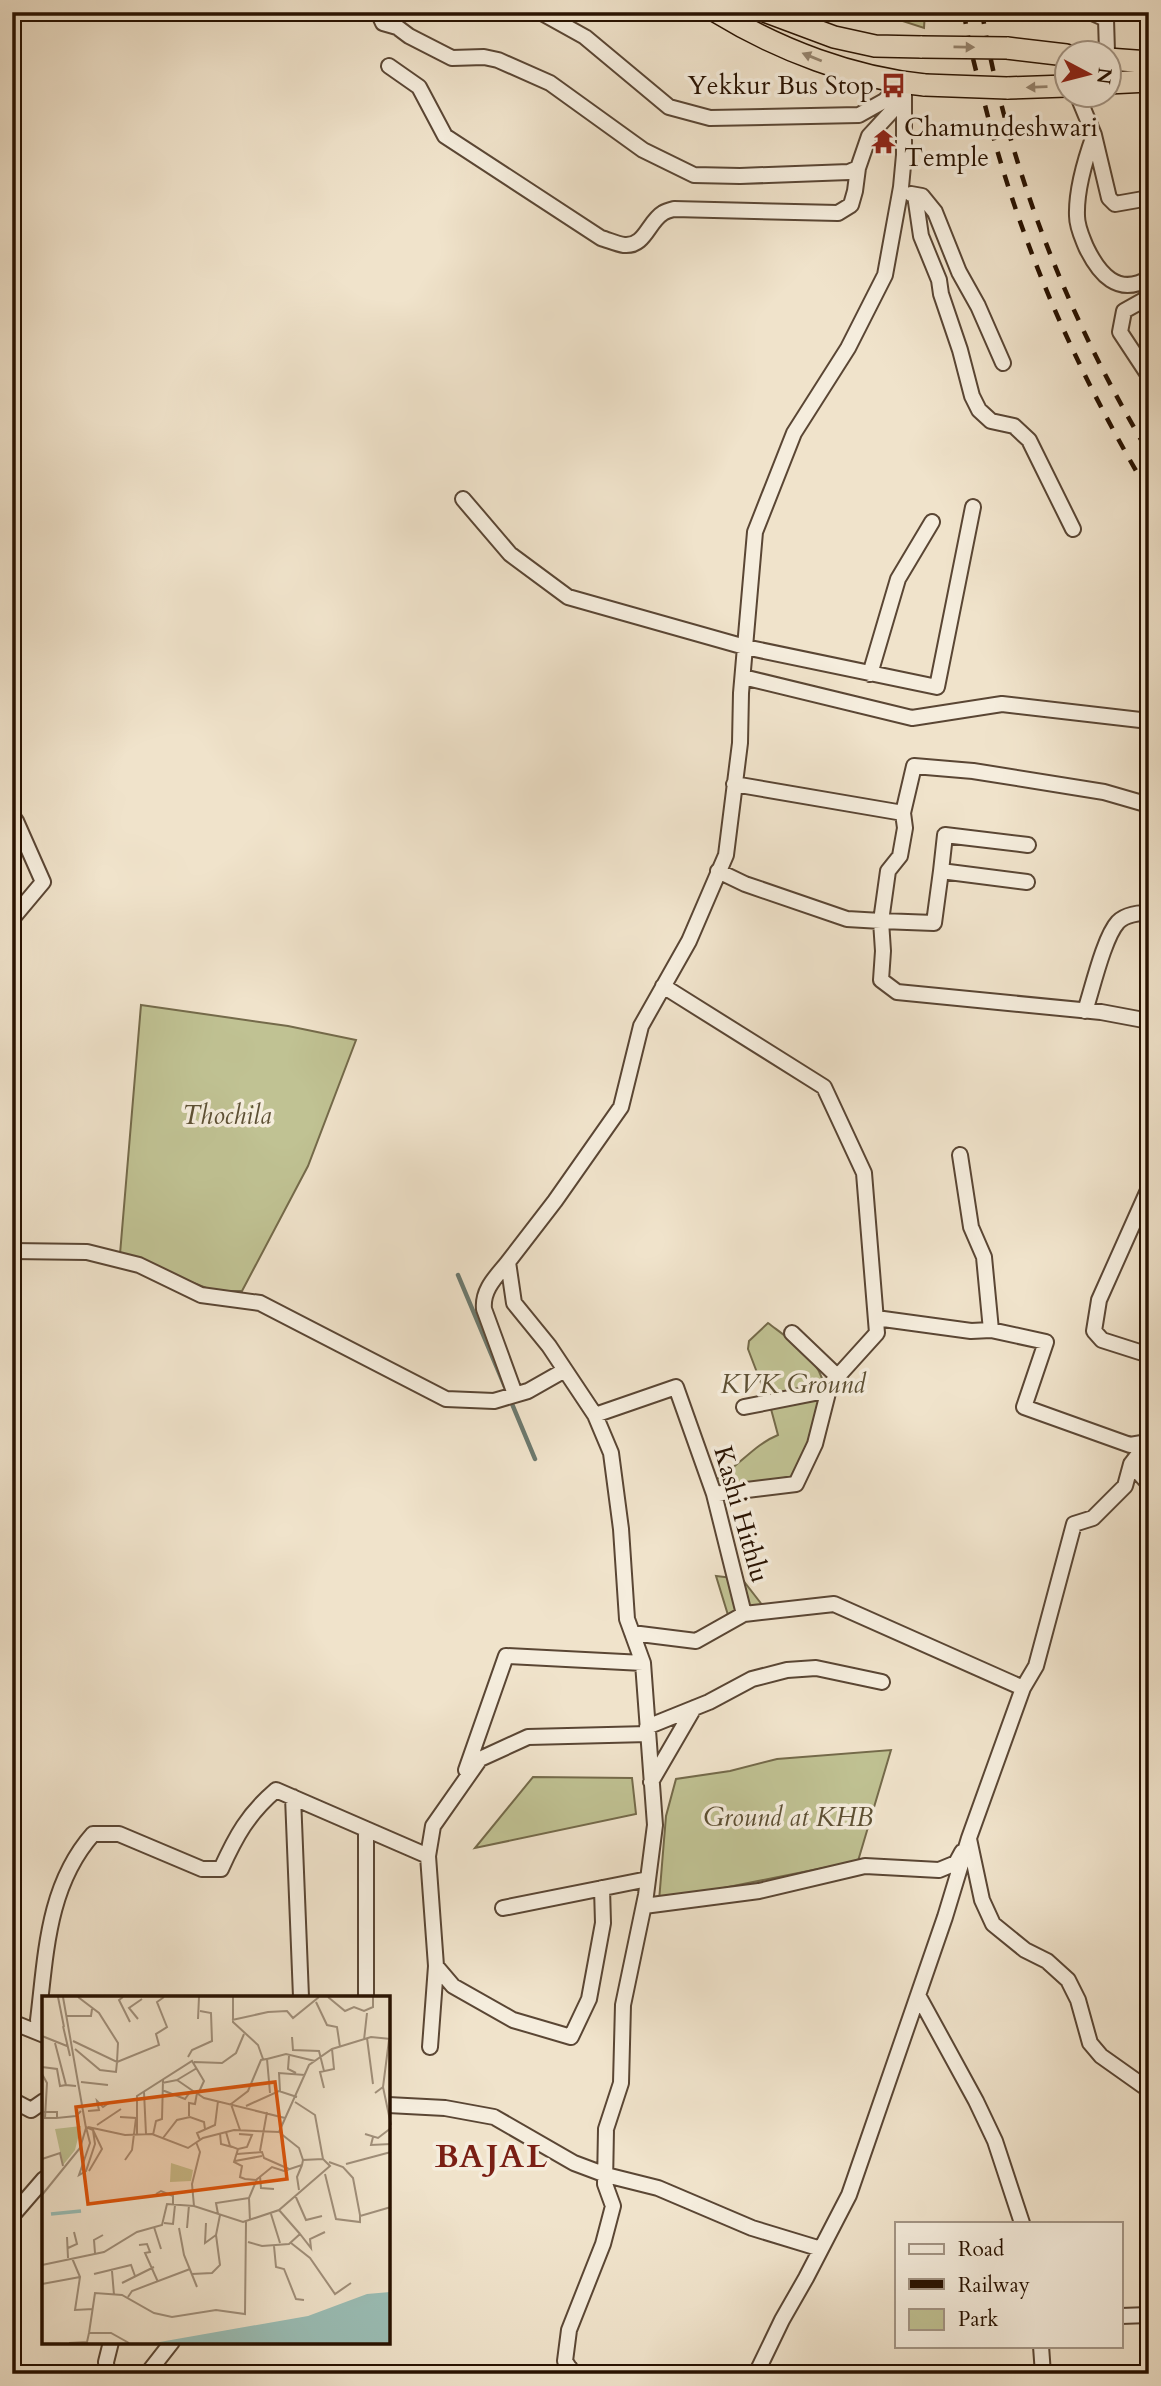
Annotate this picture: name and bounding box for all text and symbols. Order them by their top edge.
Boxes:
north arrow [1052,38,1122,108]
one-way arrow [954,42,976,53]
one-way arrow [801,52,822,63]
text: N [1090,66,1118,86]
place label: Yekkur Bus Stop [687,68,874,103]
bus stop icon: Yekkur Bus Stop [880,71,908,99]
one-way arrow [1025,82,1047,93]
place label: Chamundeshwari Temple [904,110,1098,175]
temple icon: Chamundeshwari Temple [870,128,898,156]
park label: Thochila [182,1098,272,1133]
park label: KVK Ground [720,1367,867,1402]
street label: Kashi Hithlu [705,1442,778,1586]
park label: Ground at KHB [703,1800,873,1835]
inset map [42,1996,390,2344]
district label: BAJAL [435,2134,549,2179]
legend [895,2222,1122,2348]
text: Road [958,2235,1004,2264]
text: Railway [958,2271,1030,2300]
text: Park [958,2305,999,2334]

